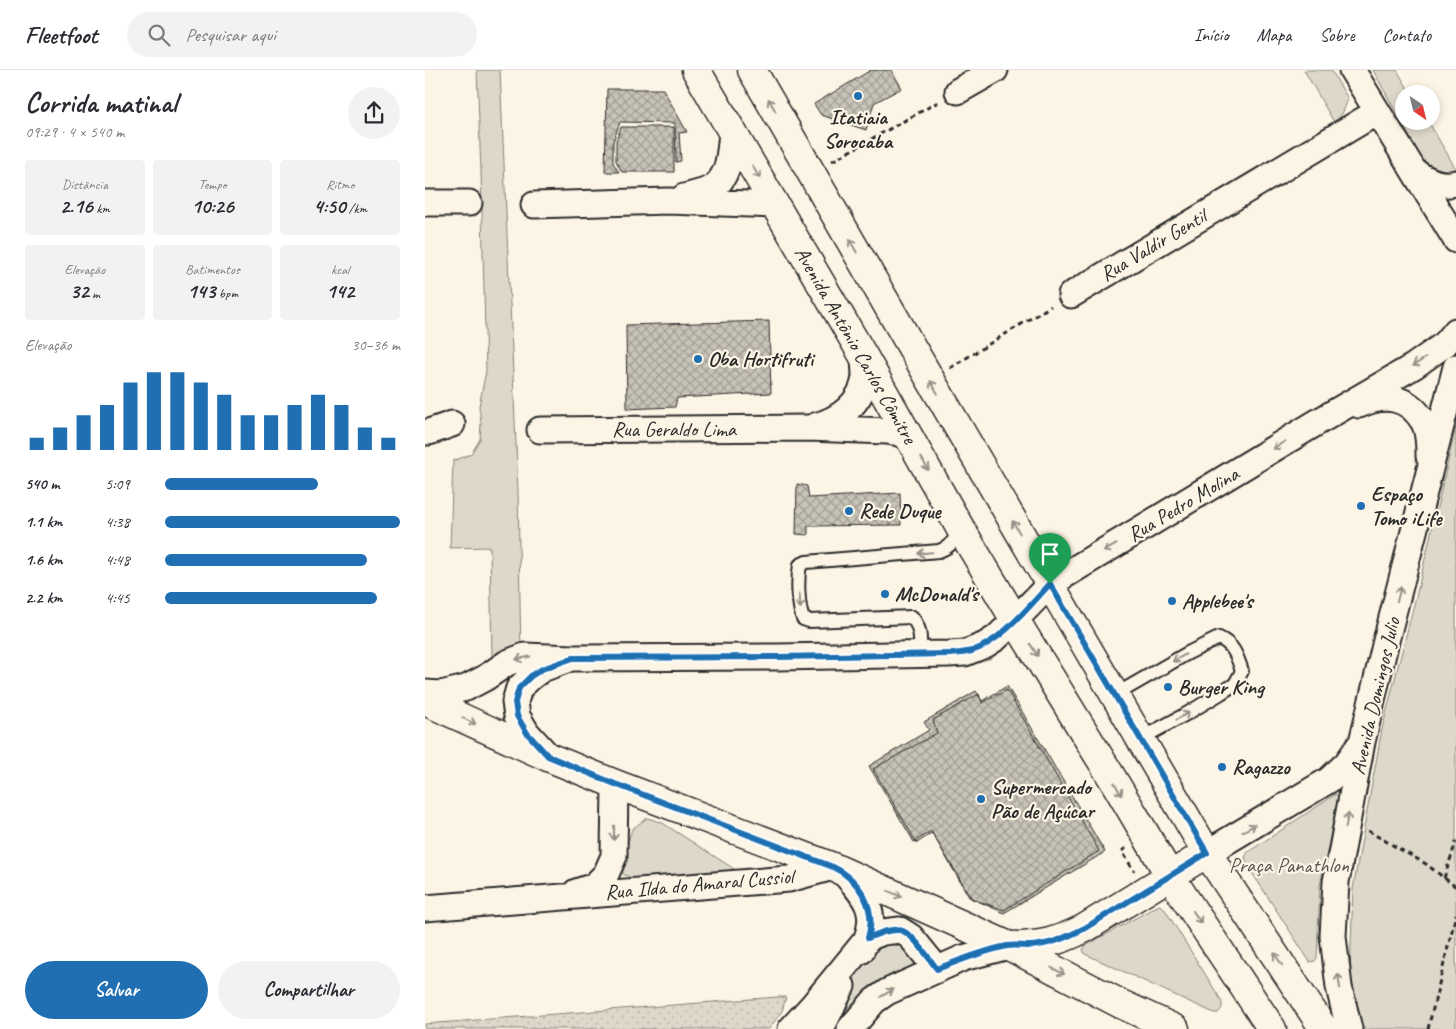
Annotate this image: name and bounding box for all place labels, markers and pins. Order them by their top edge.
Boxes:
marker: Itatiaia Sorocaba [852,90,864,102]
place label: Itatiaia Sorocaba [824,104,894,154]
place label: Oba Hortifruti [708,346,816,372]
marker: Oba Hortifruti [692,353,704,365]
place label: Espaço Tomo iLife [1371,481,1443,531]
place label: Rede Duque [859,498,943,524]
marker: Espaço Tomo iLife [1355,500,1367,512]
marker: Rede Duque [843,505,855,517]
pin [1029,533,1071,584]
place label: McDonald's [895,581,981,607]
marker: McDonald's [879,588,891,600]
place label: Applebee's [1182,588,1255,614]
marker: Applebee's [1166,595,1178,607]
place label: Burger King [1178,674,1266,700]
marker: Burger King [1162,681,1174,693]
place label: Ragazzo [1232,754,1291,780]
marker: Ragazzo [1216,761,1228,773]
place label: Supermercado Pão de Açúcar [991,774,1096,824]
marker: Supermercado Pão de Açúcar [975,793,987,805]

